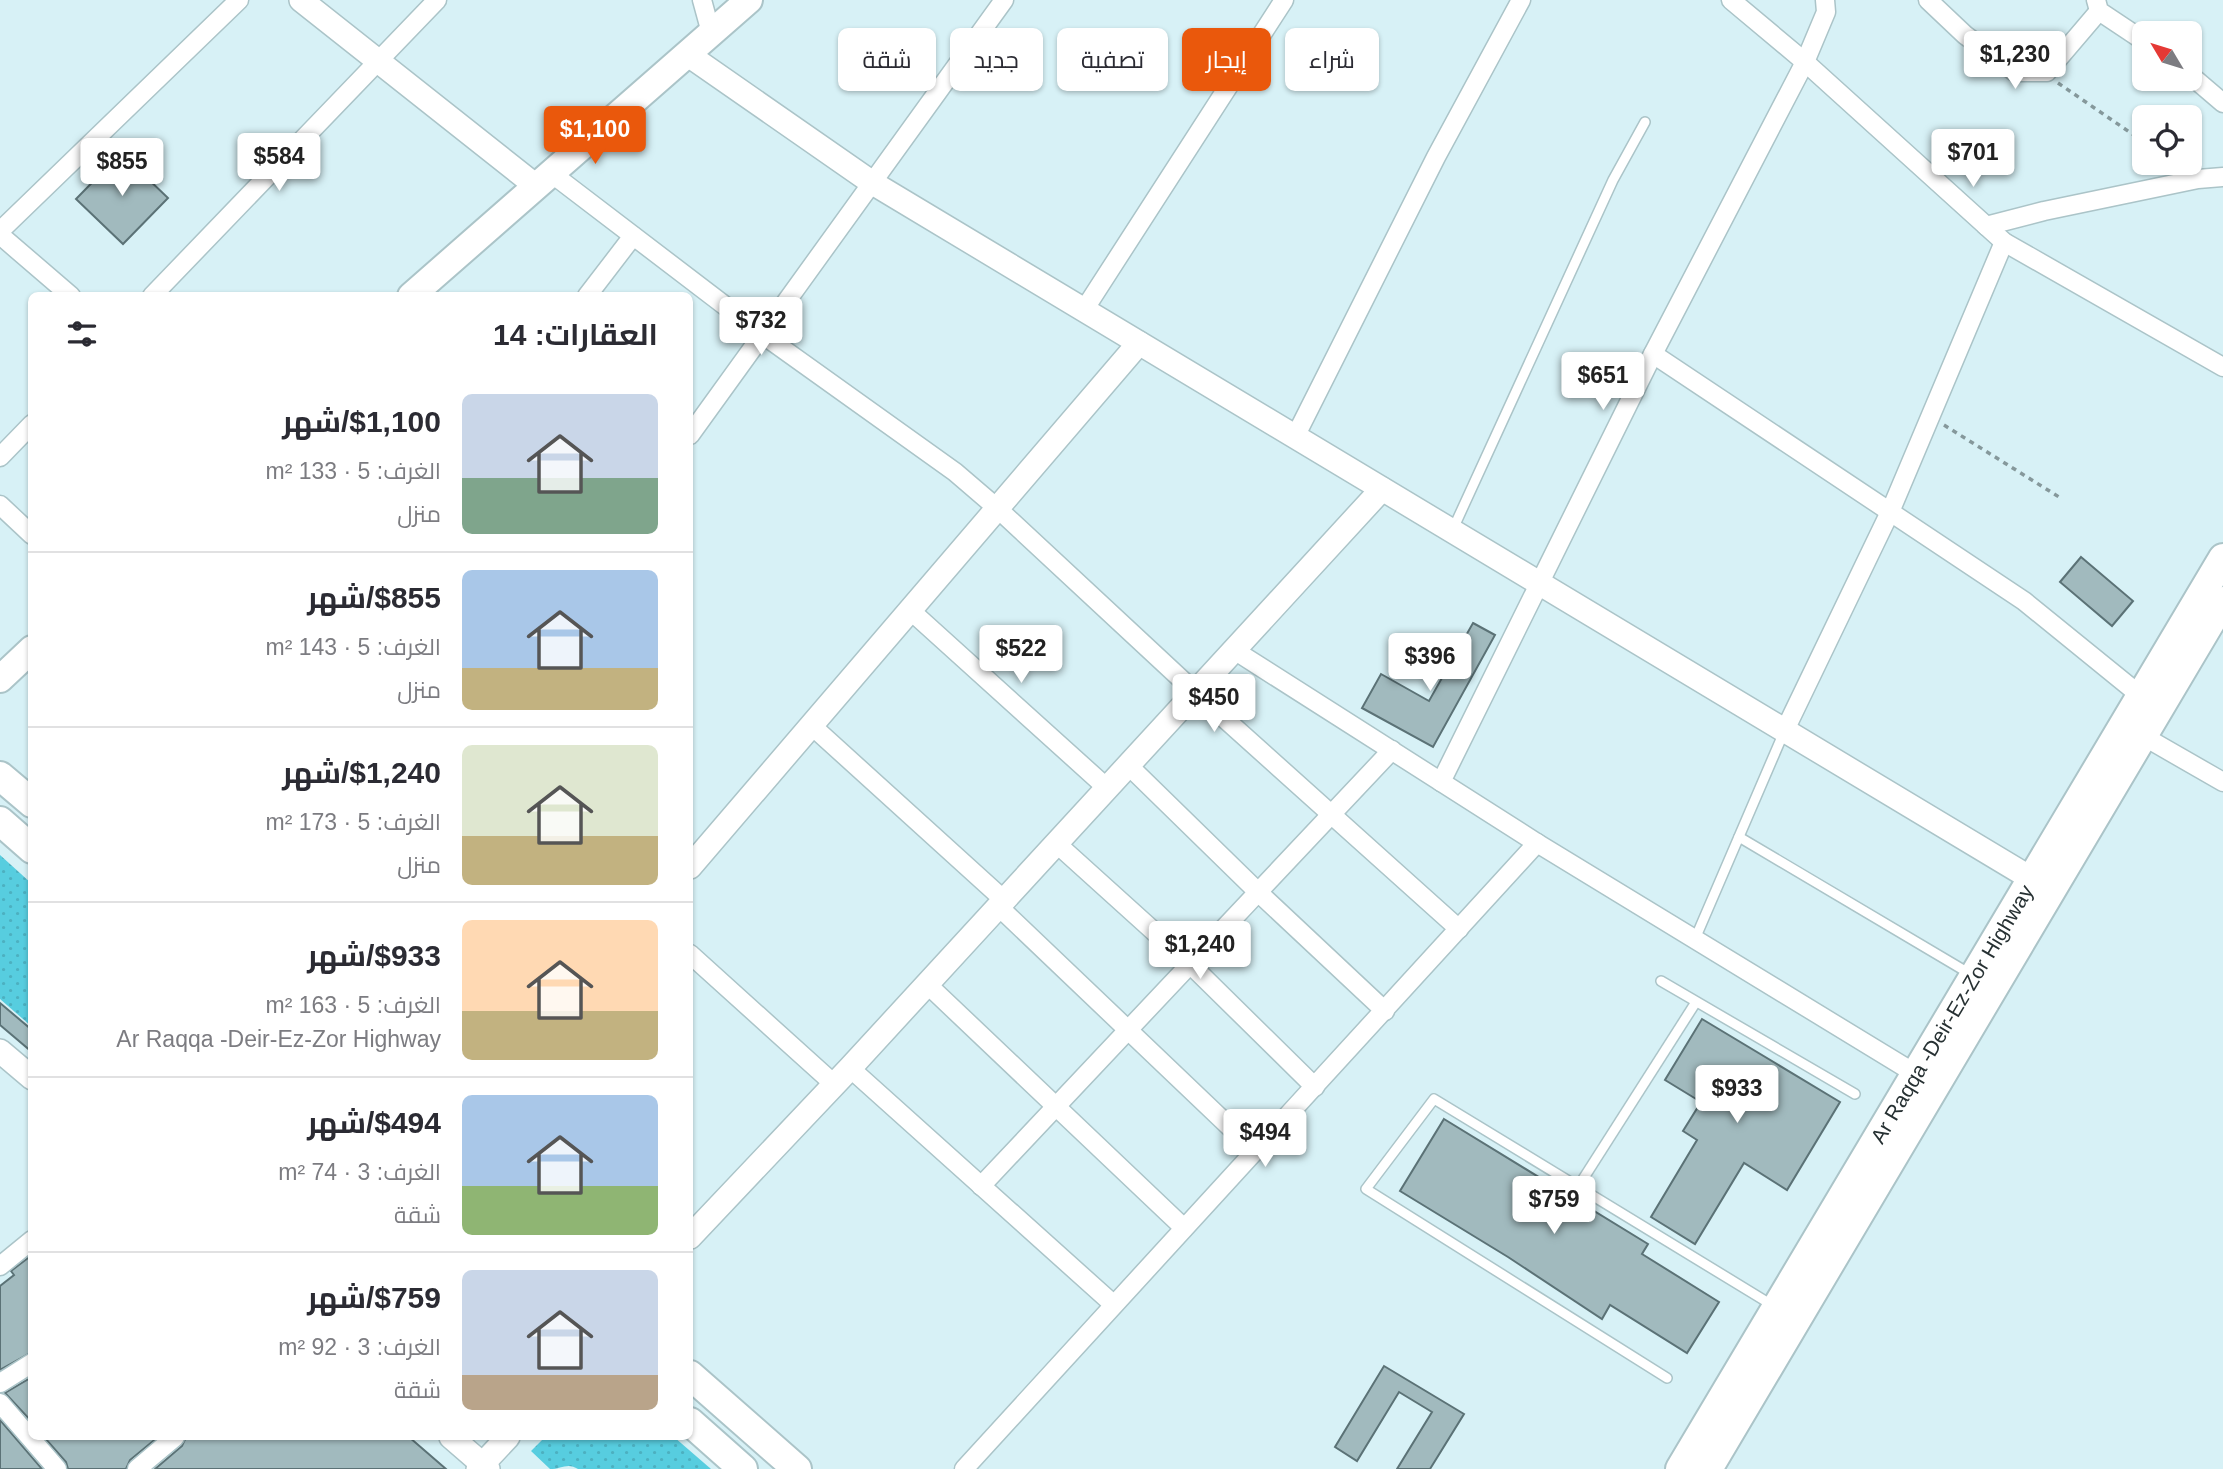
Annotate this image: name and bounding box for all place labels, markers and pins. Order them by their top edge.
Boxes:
pin: $1,230 [1958,32,2072,91]
pin: $1,100 [538,106,652,166]
pin: $701 [1932,130,2014,189]
pin: $584 [238,134,320,193]
pin: $855 [81,138,163,198]
pin: $732 [720,298,802,357]
pin: $651 [1562,352,1644,412]
pin: $522 [980,626,1062,685]
pin: $396 [1389,634,1471,693]
pin: $450 [1173,674,1255,734]
pin: $1,240 [1143,922,1257,981]
pin: $933 [1696,1066,1778,1125]
pin: $494 [1224,1110,1306,1169]
pin: $759 [1513,1176,1595,1236]

